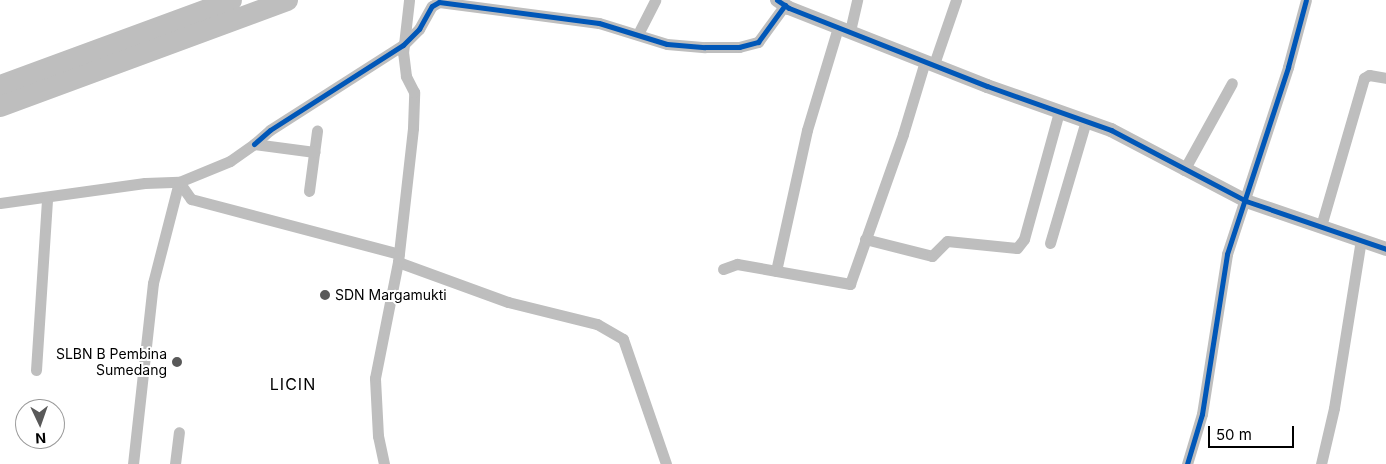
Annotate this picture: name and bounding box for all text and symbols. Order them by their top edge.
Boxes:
place label: SDN Margamukti [335,287,447,303]
marker: SDN Margamukti [319,289,331,301]
place label: SLBN B Pembina Sumedang [56,346,167,378]
marker: SLBN B Pembina Sumedang [171,356,183,368]
district label: LICIN [269,374,317,394]
north arrow [15,399,65,449]
scale bar [1211,416,1297,448]
text: 50 m [1216,425,1252,444]
text: N [35,430,47,447]

